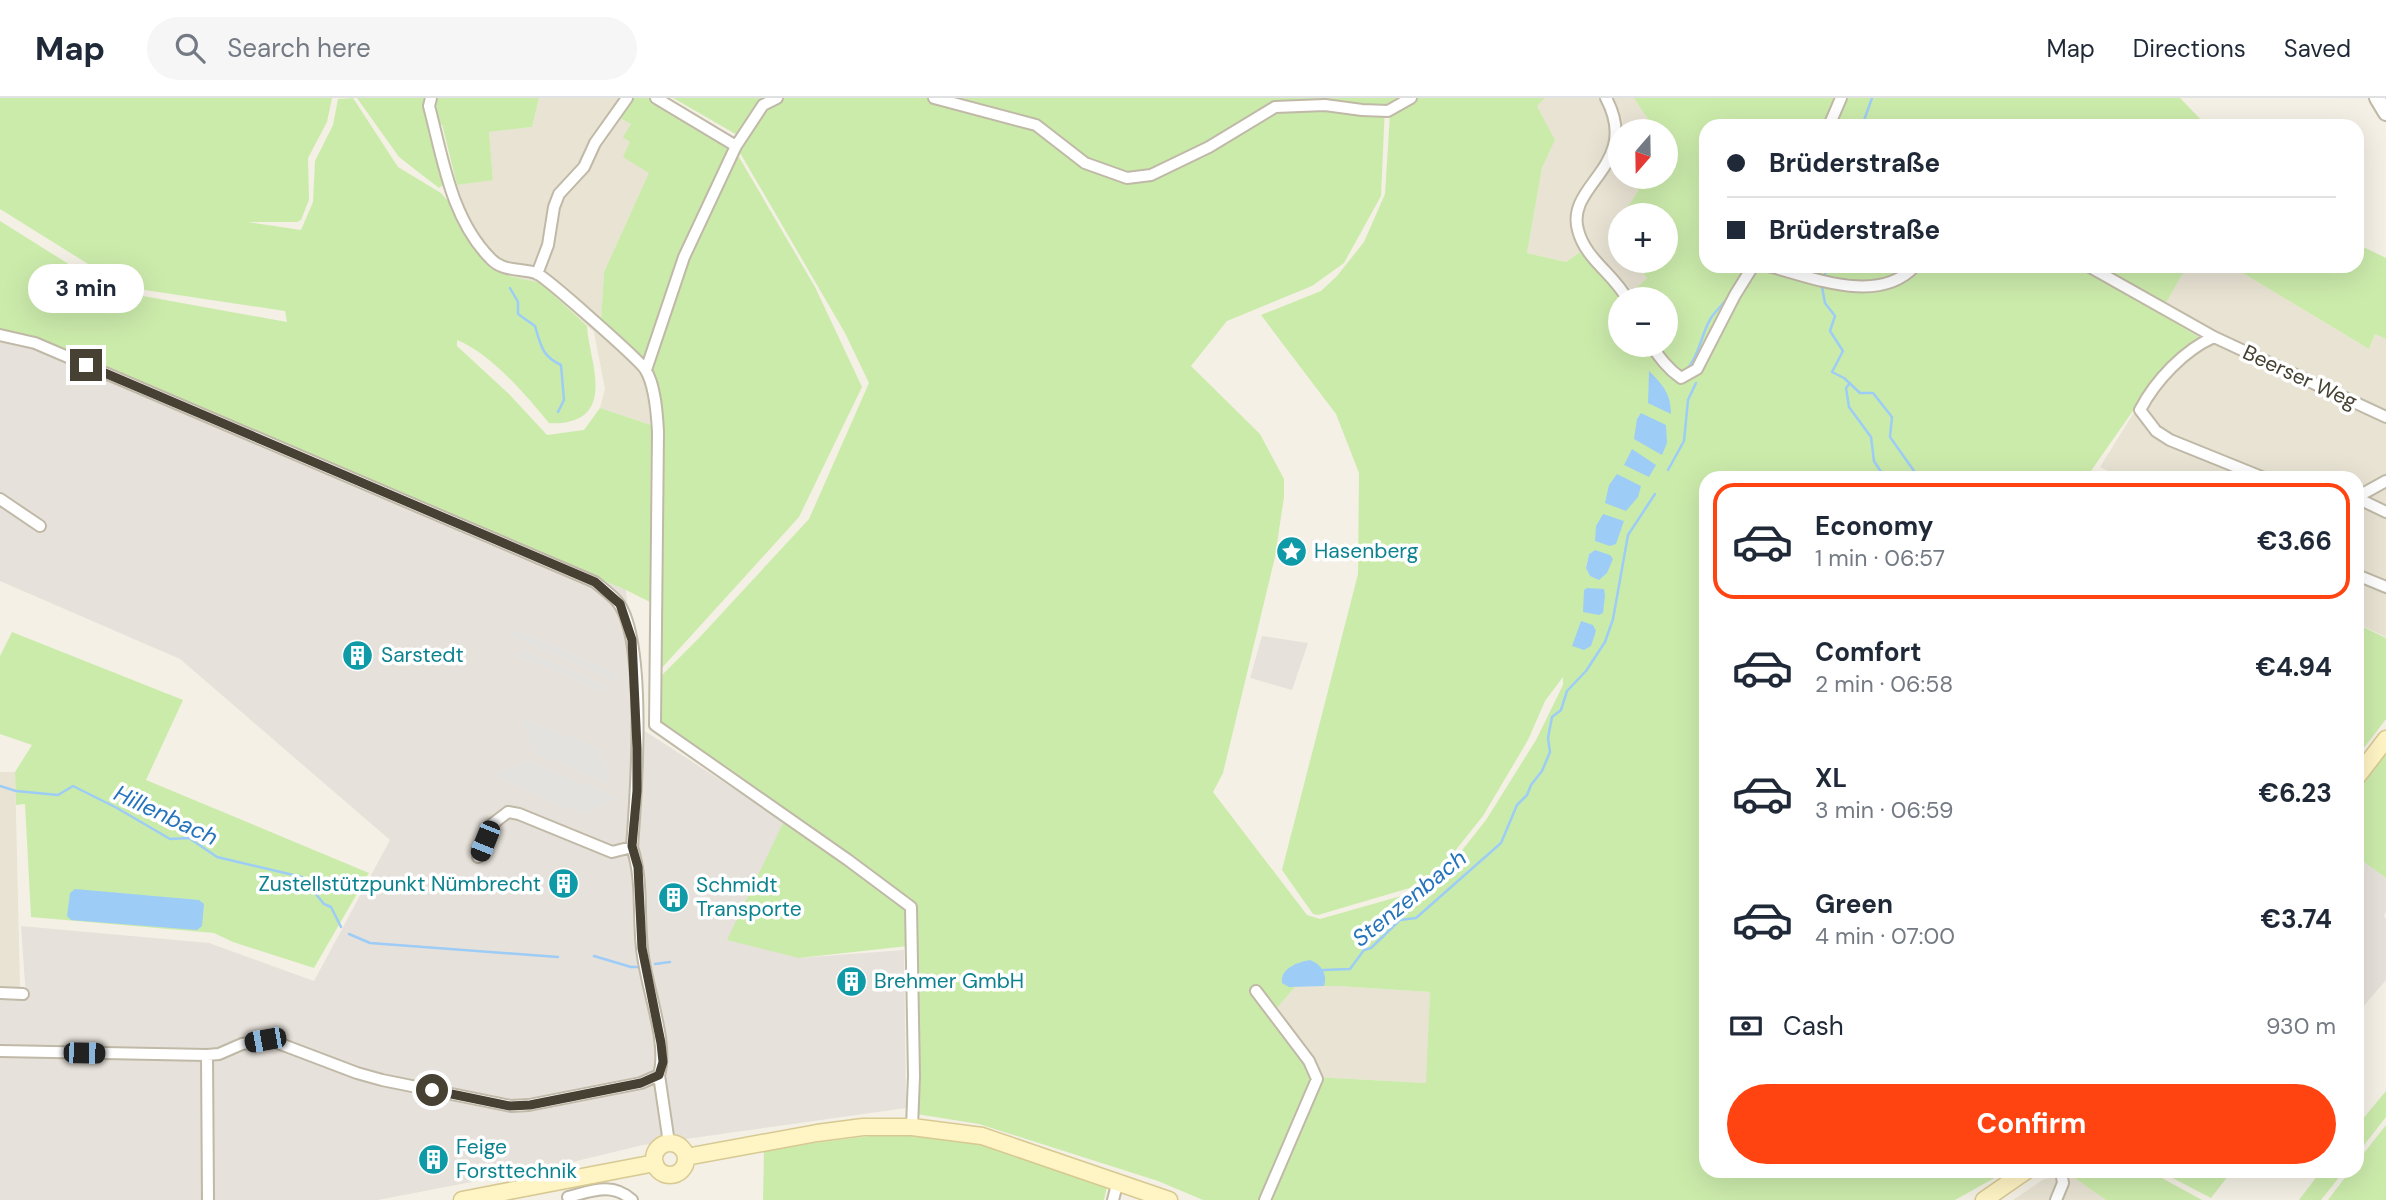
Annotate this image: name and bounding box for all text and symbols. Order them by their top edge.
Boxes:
search box [147,17,637,80]
text: Map [35,27,105,70]
icon: search [171,29,209,67]
text: Search here [227,31,371,65]
text: Map [2047,33,2095,64]
text: Directions [2133,33,2246,64]
text: Saved [2284,33,2351,64]
north arrow [1608,119,1678,189]
map controls [1608,119,1678,357]
text: Brüderstraße [1769,146,1940,180]
button: + [1608,203,1678,273]
text: Brüderstraße [1769,213,1940,247]
callout: 3 min [28,264,144,313]
text: 3 min [55,273,117,303]
button: − [1608,287,1678,357]
street label: Beerser Weg [2238,338,2362,416]
route end [70,349,102,381]
text: Economy [1815,509,1933,543]
icon: car [1731,510,1794,573]
text: €3.66 [2257,524,2332,558]
place icon: Hasenberg [1274,534,1308,568]
place label: Hasenberg [1314,537,1419,565]
text: 1 min · 06:57 [1815,543,1945,573]
text: Comfort [1815,635,1921,669]
icon: car [1731,636,1794,699]
building icon: Sarstedt [341,638,375,672]
place label: Sarstedt [381,641,464,669]
text: €4.94 [2255,650,2332,684]
text: 2 min · 06:58 [1815,669,1953,699]
text: XL [1815,761,1847,795]
icon: car [1731,762,1794,825]
text: €6.23 [2259,776,2332,810]
water label: Hillenbach [109,778,223,852]
text: 3 min · 06:59 [1815,795,1953,825]
car [468,818,503,864]
water label: Stenzenbach [1346,843,1472,953]
building icon: Zustellstützpunkt Nümbrecht [547,867,581,901]
place label: Zustellstützpunkt Nümbrecht [258,870,541,898]
place label: Schmidt Transporte [696,871,802,923]
building icon: Schmidt Transporte [656,880,690,914]
text: Green [1815,887,1893,921]
icon: car [1731,888,1794,951]
text: €3.74 [2261,902,2332,936]
text: 4 min · 07:00 [1815,921,1955,951]
building icon: Brehmer GmbH [834,964,868,998]
place label: Brehmer GmbH [874,967,1024,995]
icon: cash [1727,1007,1765,1045]
text: Cash [1783,1009,1844,1043]
text: 930 m [2266,1011,2336,1041]
car [243,1026,288,1054]
car [63,1042,106,1064]
route start [416,1074,448,1106]
button: Confirm [1727,1084,2336,1164]
place label: Feige Forsttechnik [456,1133,577,1185]
building icon: Feige Forsttechnik [416,1142,450,1176]

